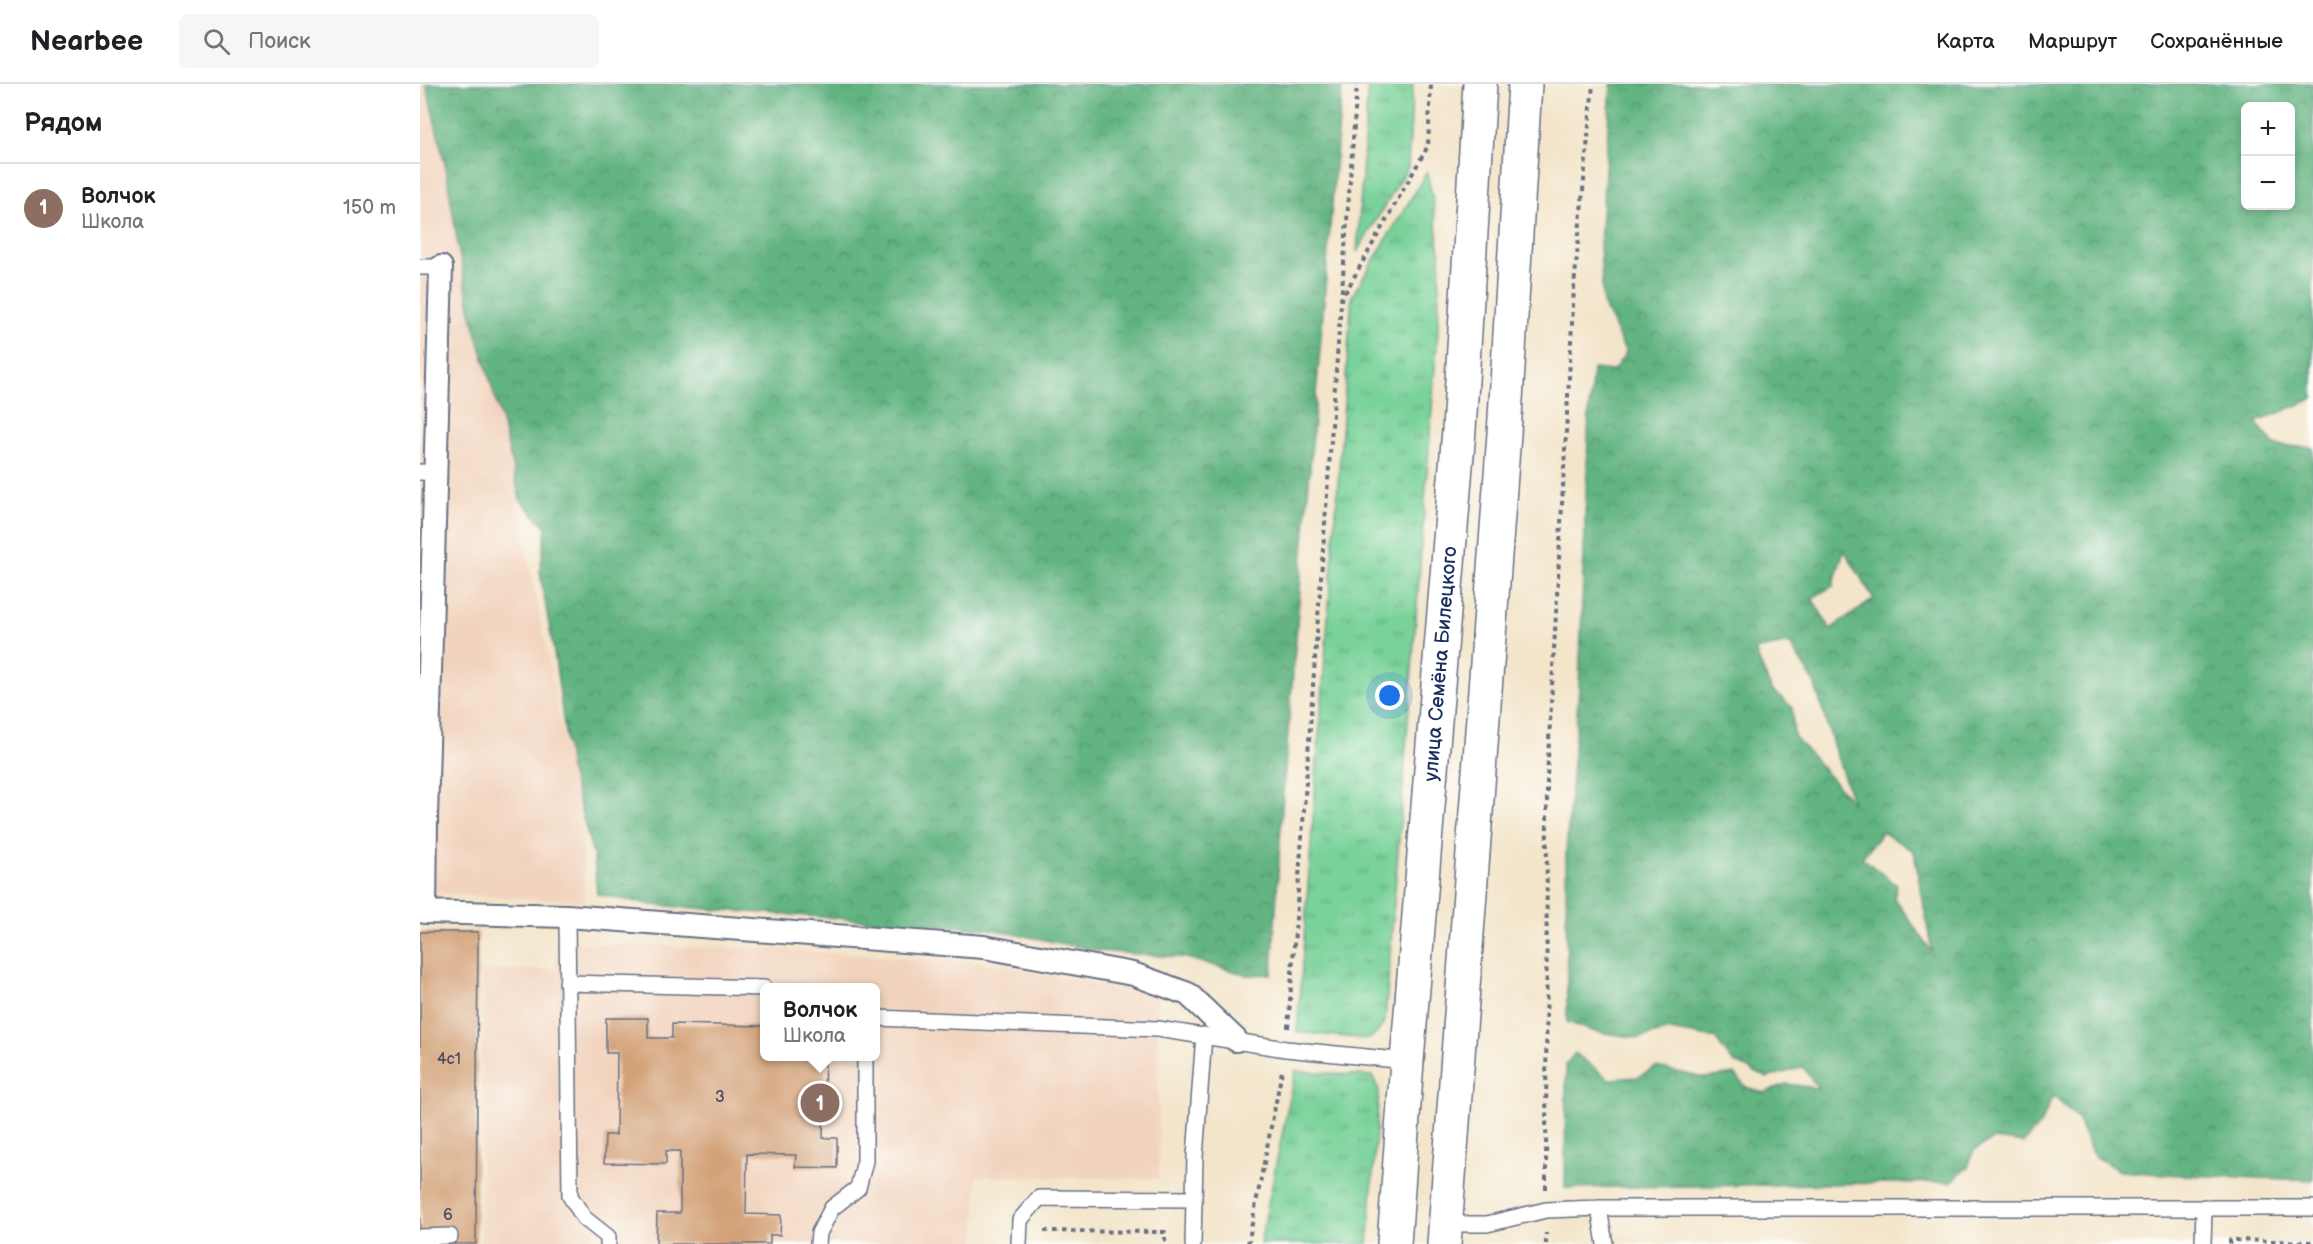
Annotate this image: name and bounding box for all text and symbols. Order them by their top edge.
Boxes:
search box [179,14,599,68]
text: Nearbee [30,25,143,58]
icon: search [200,25,233,58]
text: Поиск [248,28,311,55]
text: Карта [1936,29,1995,54]
text: Маршрут [2028,29,2117,54]
text: Сохранённые [2150,29,2283,54]
map controls [2241,102,2295,210]
button: + [2241,102,2295,156]
text: Рядом [24,108,102,139]
button: − [2241,156,2295,210]
text: Волчок [81,183,155,210]
text: 1 [39,196,48,220]
text: 150 m [343,196,396,220]
text: Школа [81,210,144,234]
street label: улица Семёна Билецкого [1419,545,1462,783]
your location [1375,681,1404,710]
popup [760,983,880,1061]
text: Волчок [783,997,857,1024]
text: Школа [783,1024,846,1048]
house number: 4с1 [437,1050,461,1069]
pin: 1 [800,1080,840,1126]
house number: 3 [715,1088,725,1107]
house number: 6 [443,1206,453,1225]

